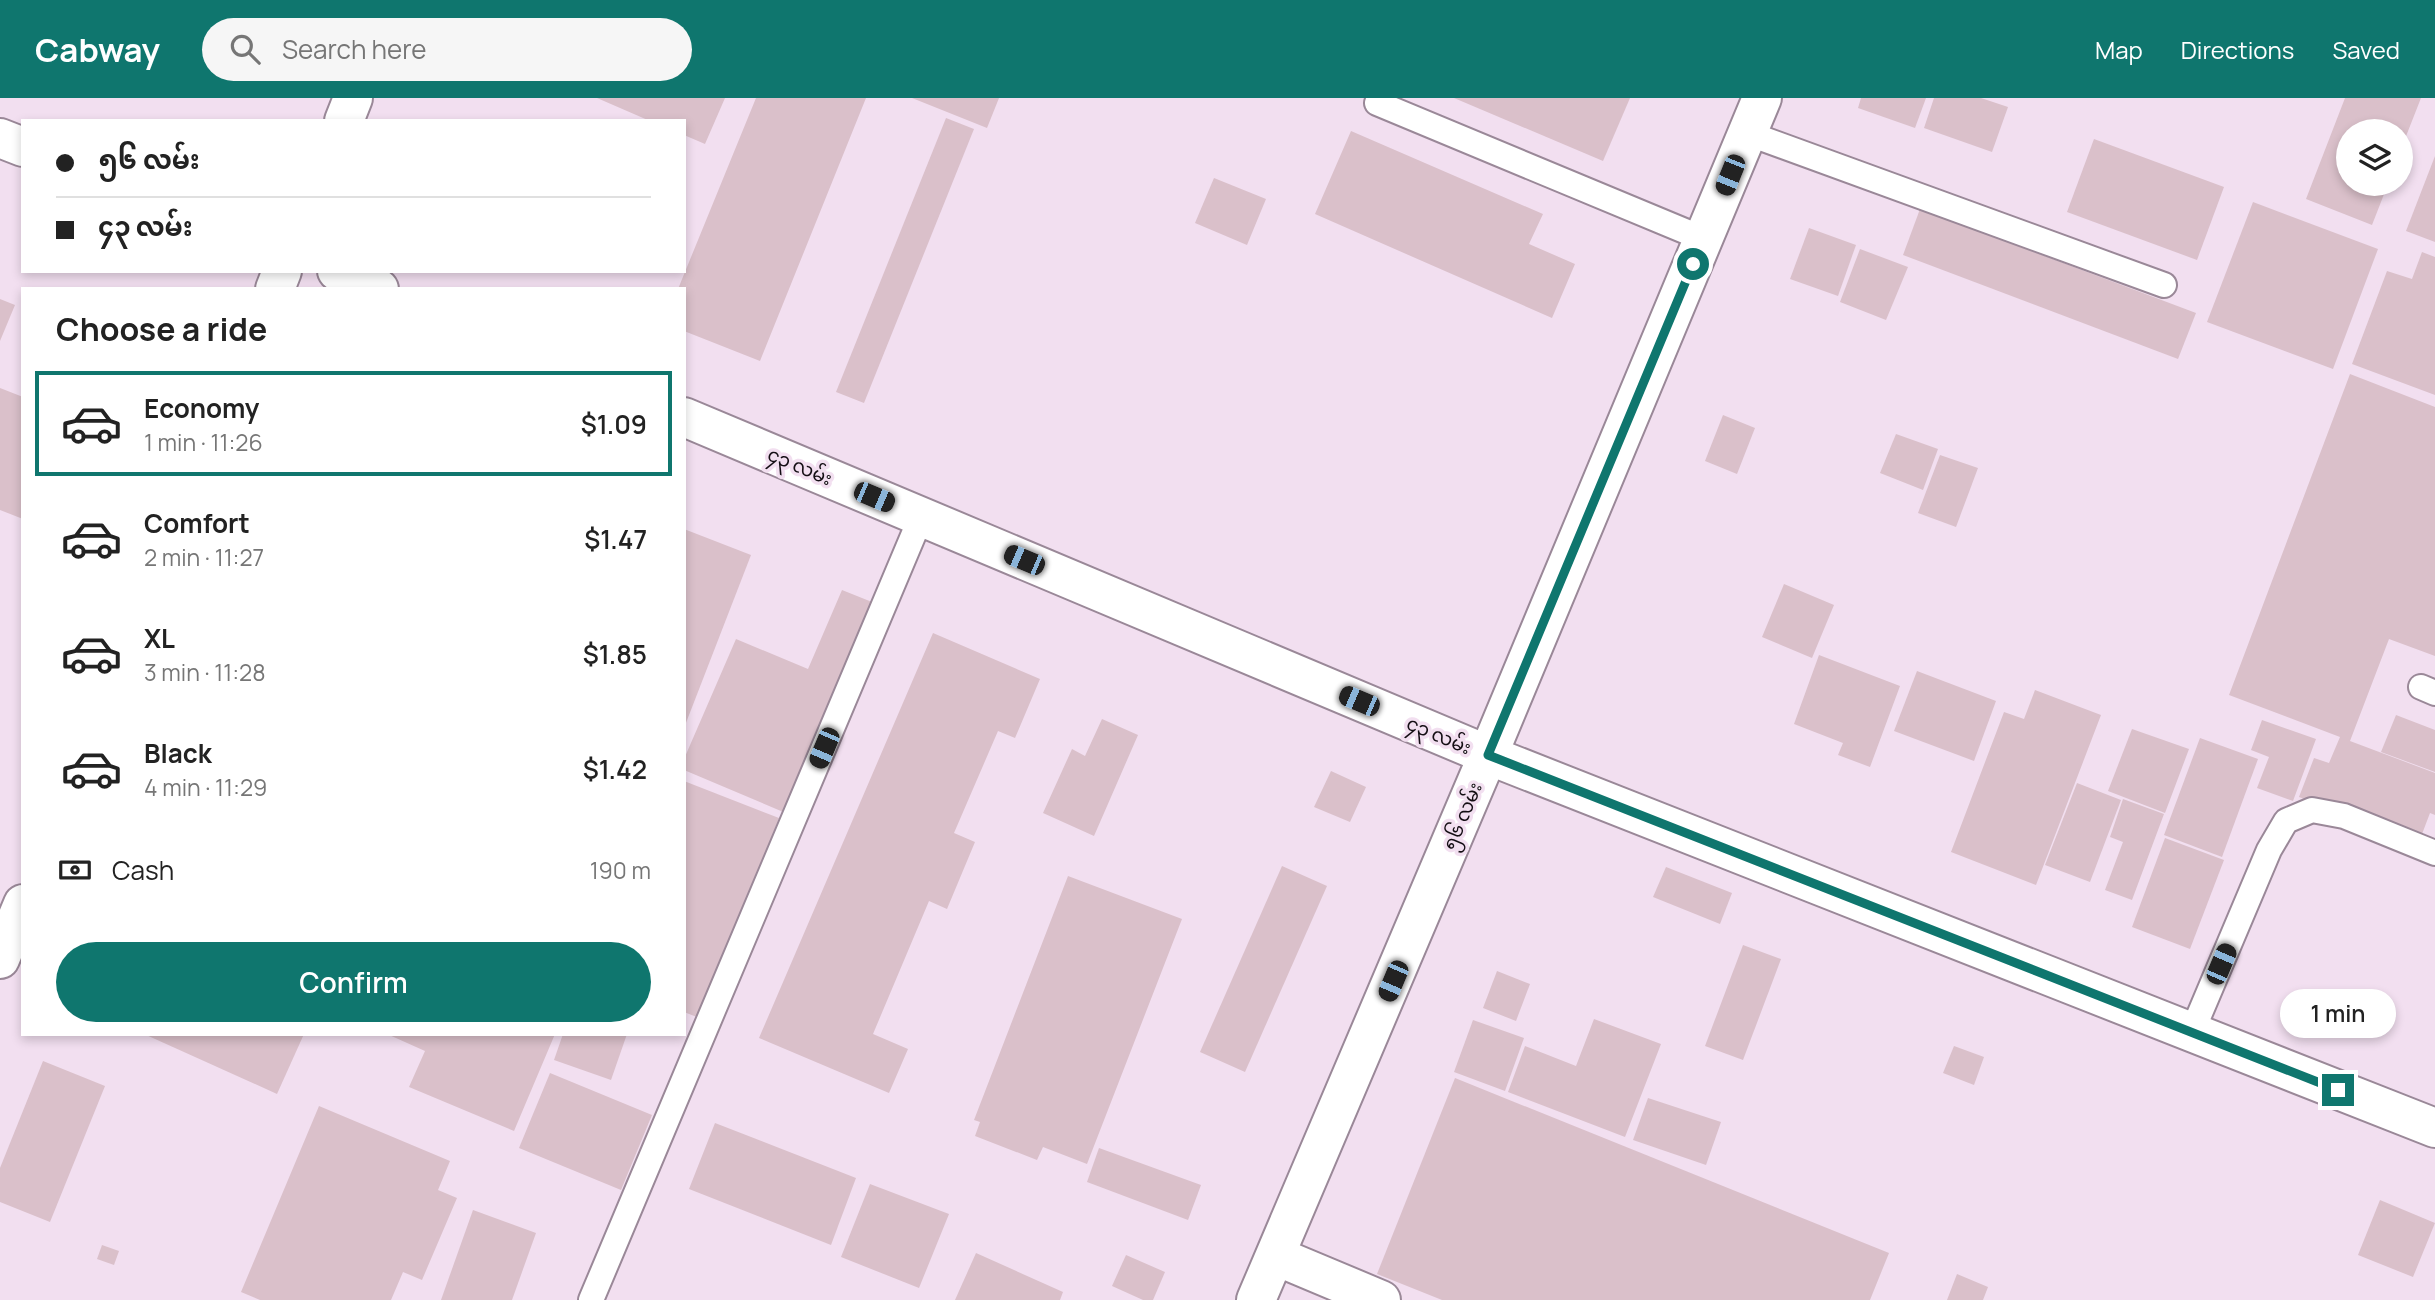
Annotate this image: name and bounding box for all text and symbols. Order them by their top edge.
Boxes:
search box [202,18,692,81]
text: Cabway [35,27,160,72]
icon: search [226,30,264,68]
text: Search here [282,31,427,67]
text: Map [2095,33,2143,66]
text: Directions [2181,33,2294,66]
text: Saved [2332,33,2400,66]
map controls [2336,119,2413,196]
button: layers [2336,119,2413,196]
text: ၅၆ လမ်း [98,141,200,177]
car [1713,152,1748,198]
text: ၄၃ လမ်း [98,208,193,244]
route start [1677,248,1709,280]
text: Choose a ride [56,307,267,351]
text: Economy [144,390,259,426]
icon: car [60,392,123,455]
text: $1.09 [581,406,647,442]
text: 1 min · 11:26 [144,426,263,458]
street label: ၄၃ လမ်း [762,440,837,494]
car [851,479,898,515]
text: Comfort [144,505,250,541]
icon: car [60,507,123,570]
text: $1.47 [584,521,647,557]
text: 2 min · 11:27 [144,541,264,573]
car [1001,542,1048,578]
text: XL [144,620,175,656]
icon: car [60,622,123,685]
text: $1.85 [583,636,647,672]
text: 3 min · 11:28 [144,656,266,688]
car [1336,683,1383,719]
street label: ၄၃ လမ်း [1401,709,1476,763]
car [807,725,842,771]
text: Black [144,735,212,771]
icon: car [60,737,123,800]
text: $1.42 [583,751,647,787]
text: 4 min · 11:29 [144,771,267,803]
street label: ၅၆ လမ်း [1435,778,1491,855]
icon: cash [56,851,94,889]
text: Cash [112,852,174,888]
text: 190 m [590,854,651,886]
car [2204,941,2239,987]
button: Confirm [56,942,651,1022]
car [1376,958,1411,1004]
callout: 1 min [2280,988,2396,1038]
text: 1 min [2311,997,2365,1029]
route end [2322,1074,2354,1106]

